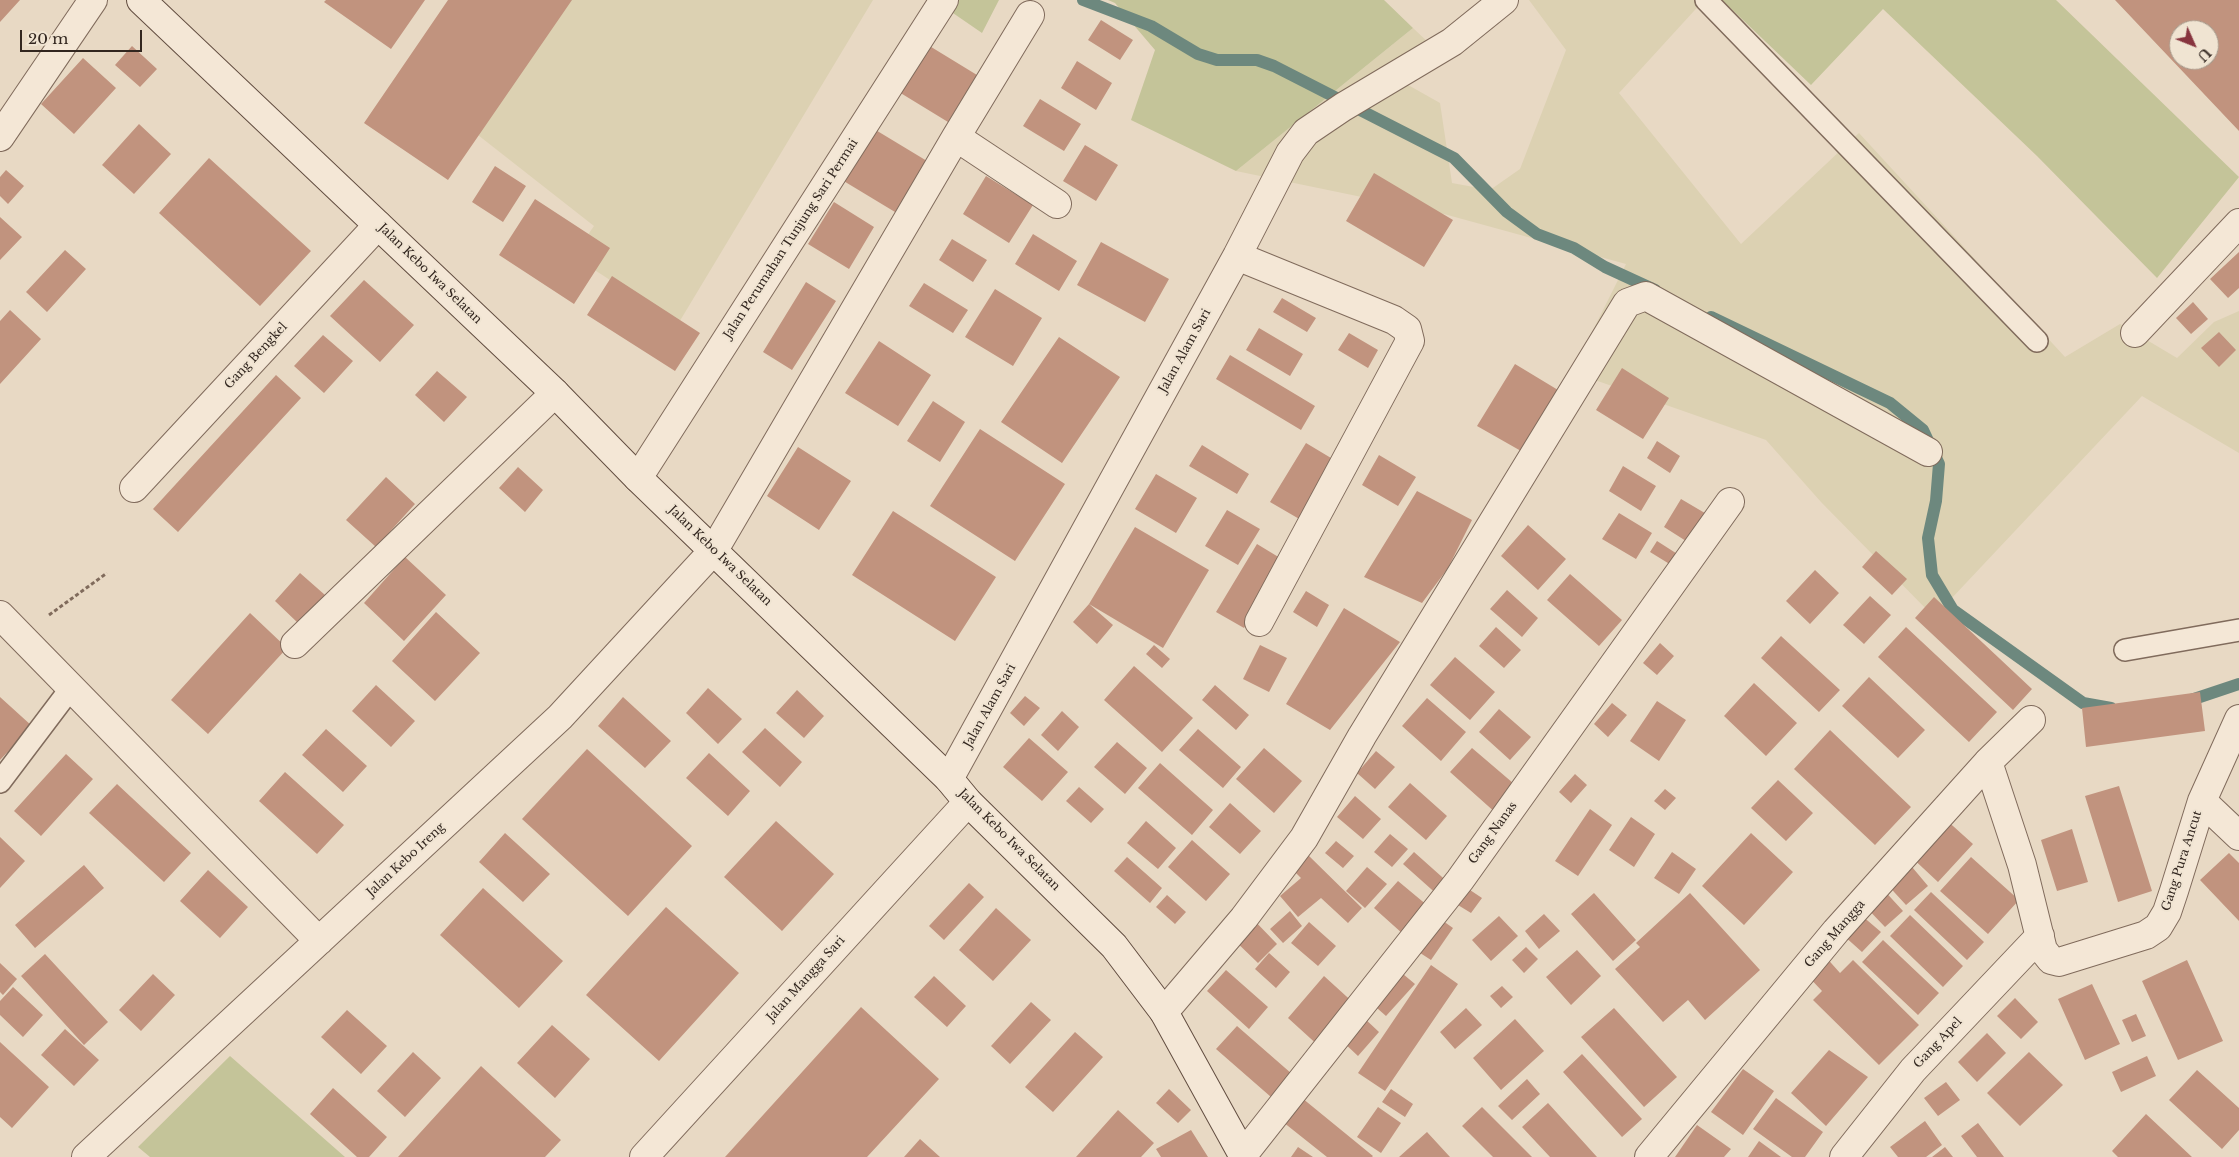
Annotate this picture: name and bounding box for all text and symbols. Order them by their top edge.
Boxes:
scale bar [22,20,145,52]
north arrow [2169,20,2219,70]
text: 20 m [28,29,68,48]
text: U [2193,44,2215,65]
street label: Jalan Perumahan Tunjung Sari Permai [721,136,861,342]
street label: Jalan Kebo Iwa Selatan [375,221,485,327]
street label: Jalan Alam Sari [1156,307,1214,395]
street label: Gang Bengkel [222,320,290,392]
street label: Jalan Kebo Iwa Selatan [665,503,775,609]
street label: Jalan Alam Sari [961,662,1019,750]
street label: Jalan Kebo Iwa Selatan [955,786,1063,894]
street label: Gang Nanas [1466,799,1520,867]
street label: Gang Pura Ancut [2159,809,2205,913]
street label: Jalan Kebo Ireng [364,820,448,900]
street label: Gang Mangga [1802,897,1868,971]
street label: Jalan Mangga Sari [764,933,848,1025]
street label: Gang Apel [1911,1015,1965,1071]

